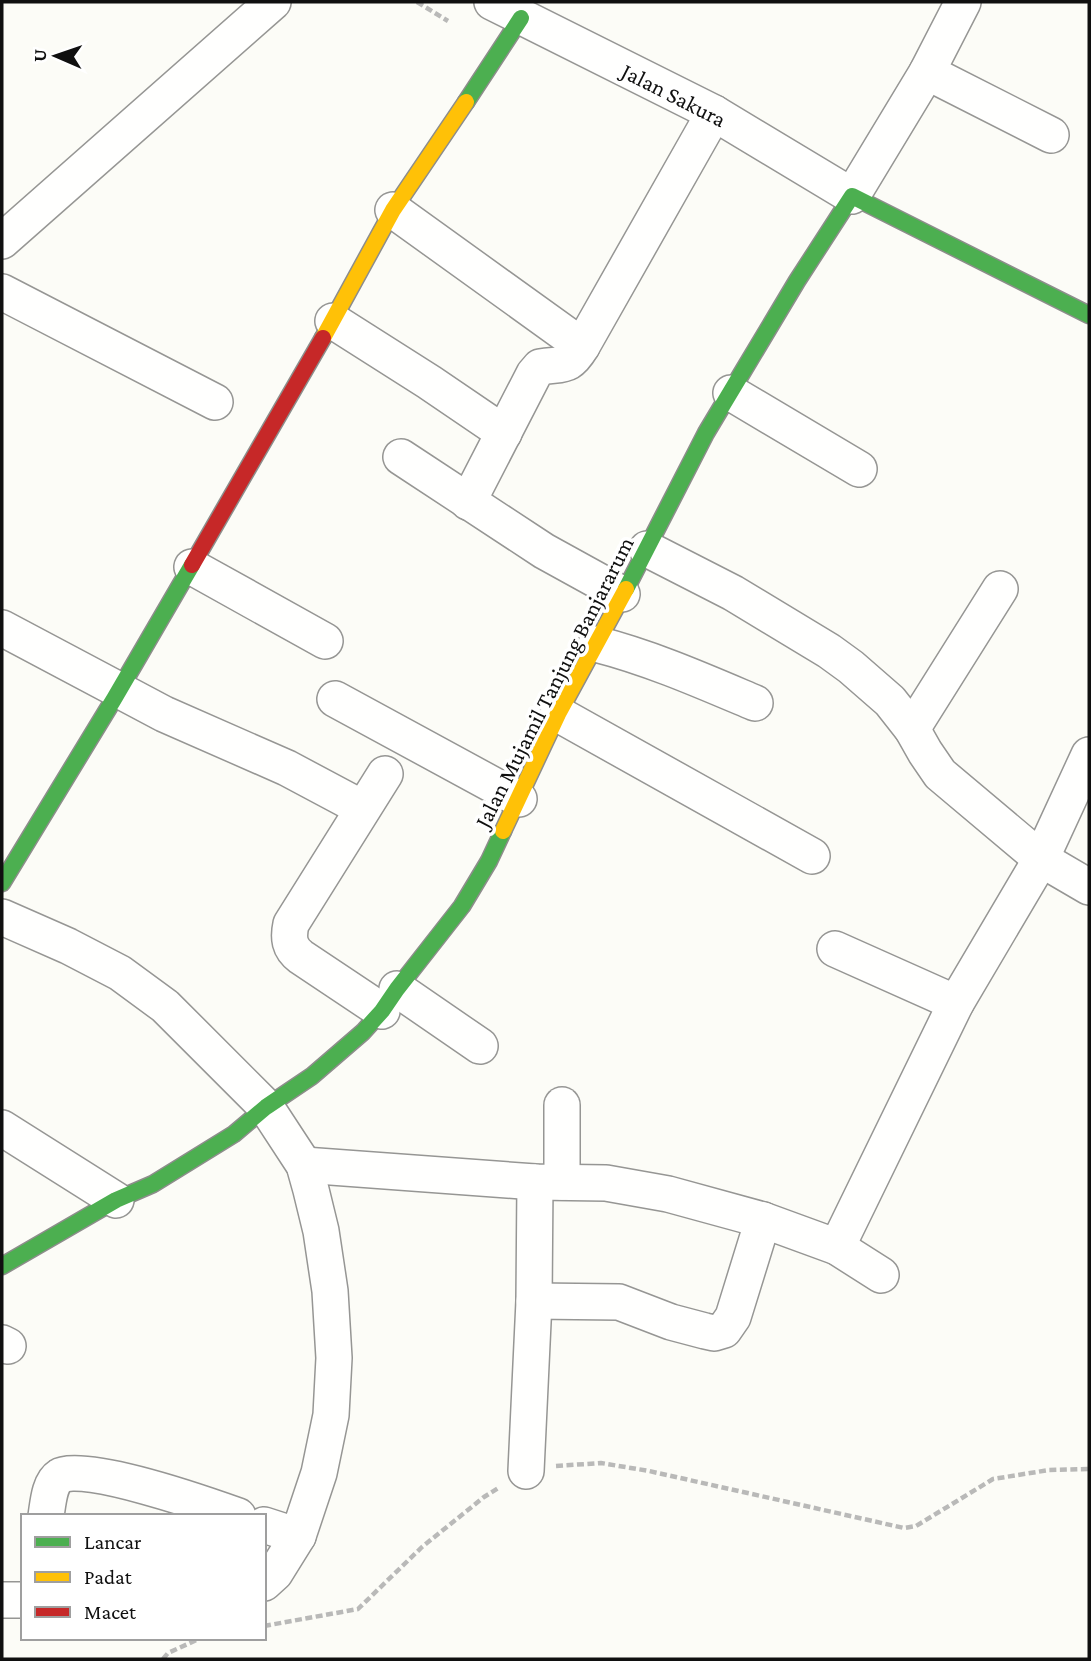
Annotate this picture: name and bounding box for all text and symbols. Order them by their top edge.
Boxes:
north arrow [21,21,91,91]
text: U [29,49,50,62]
street label: Jalan Sakura [616,57,731,133]
street label: Jalan Mujamil Tanjung Banjararum [468,532,639,833]
legend [21,1514,266,1640]
text: Lancar [84,1530,142,1554]
text: Padat [84,1565,133,1589]
text: Macet [84,1600,137,1624]

